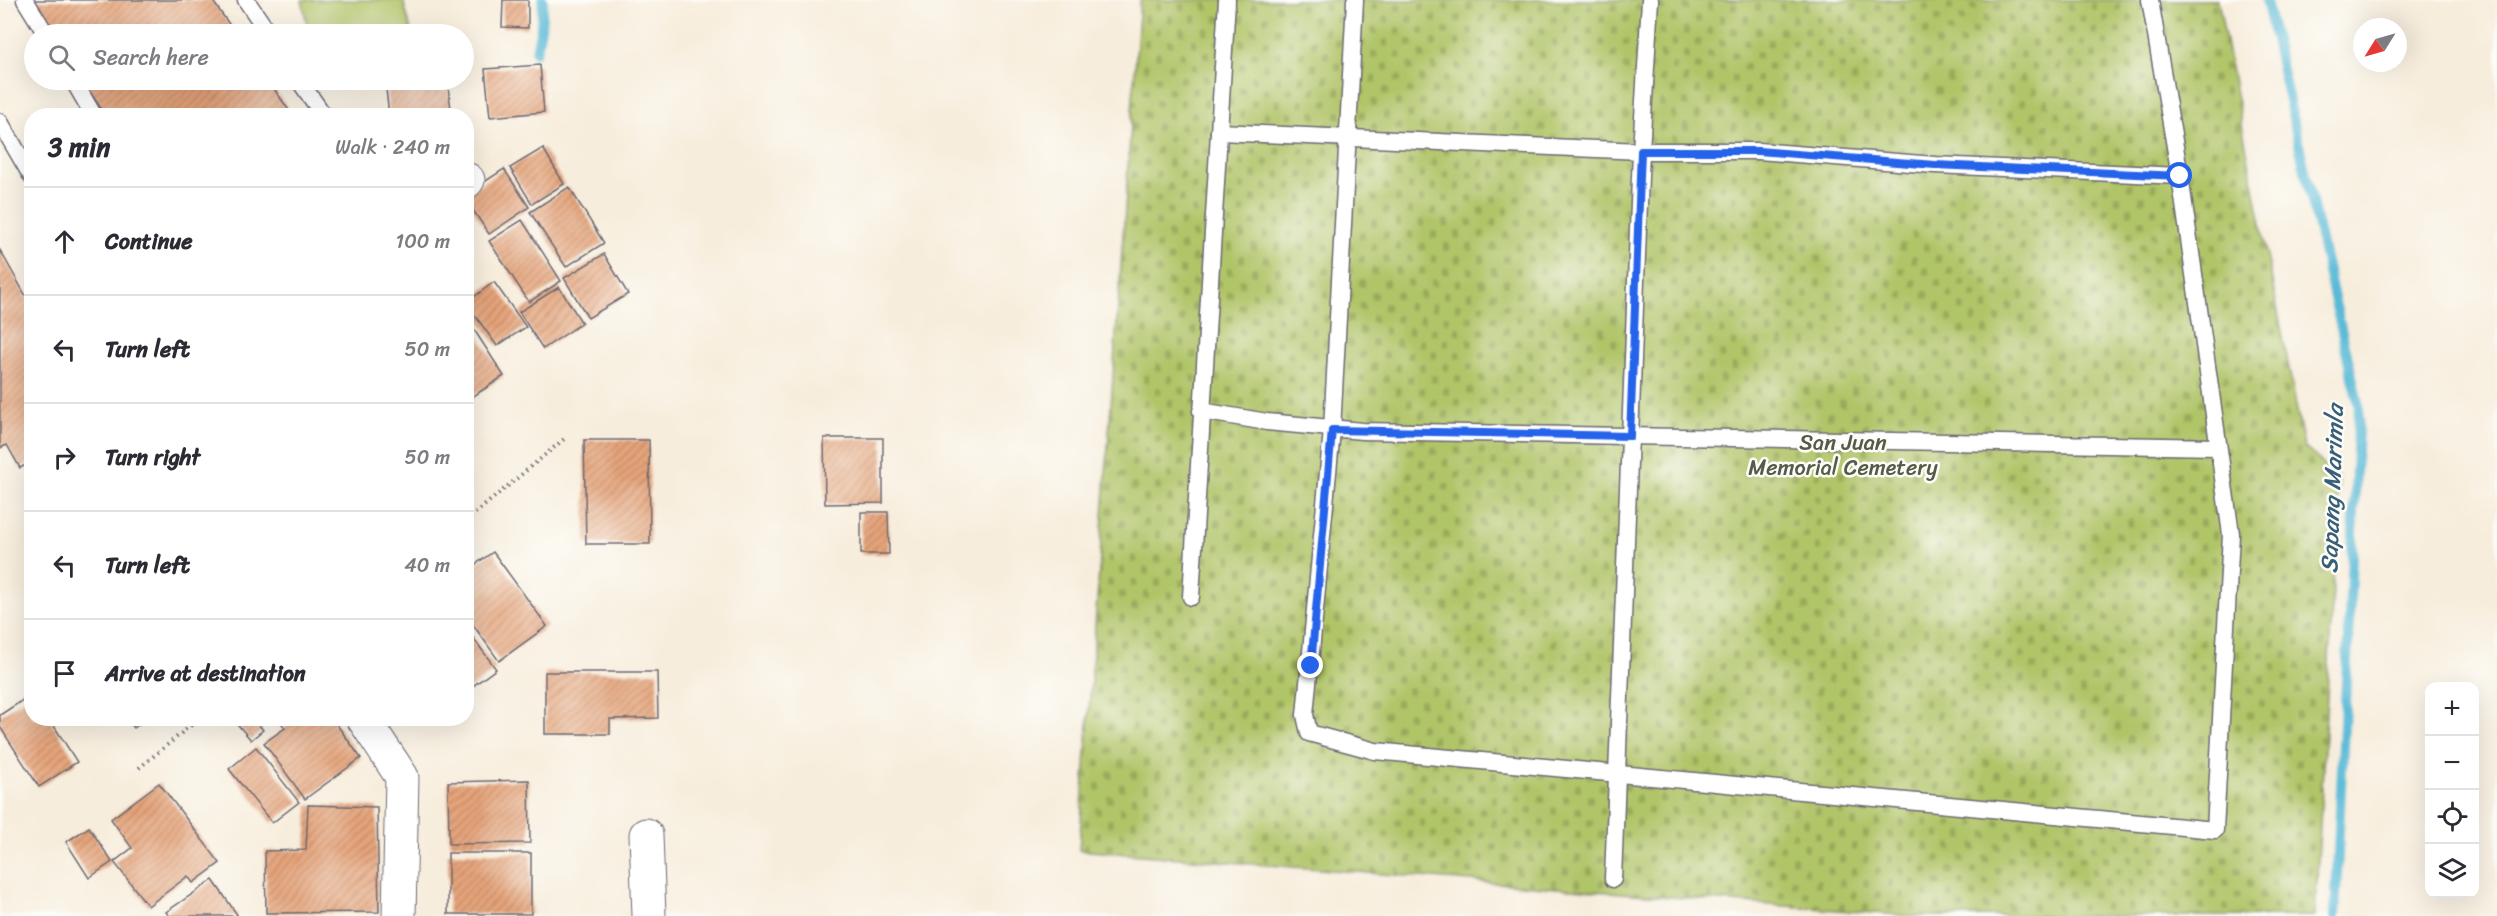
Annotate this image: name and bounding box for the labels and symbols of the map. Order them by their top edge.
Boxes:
north arrow [2353,18,2407,72]
route start [2166,162,2192,188]
water label: Sapang Marimla [2308,401,2356,574]
park label: San Juan Memorial Cemetery [1748,423,1938,487]
route end [1297,652,1323,678]

